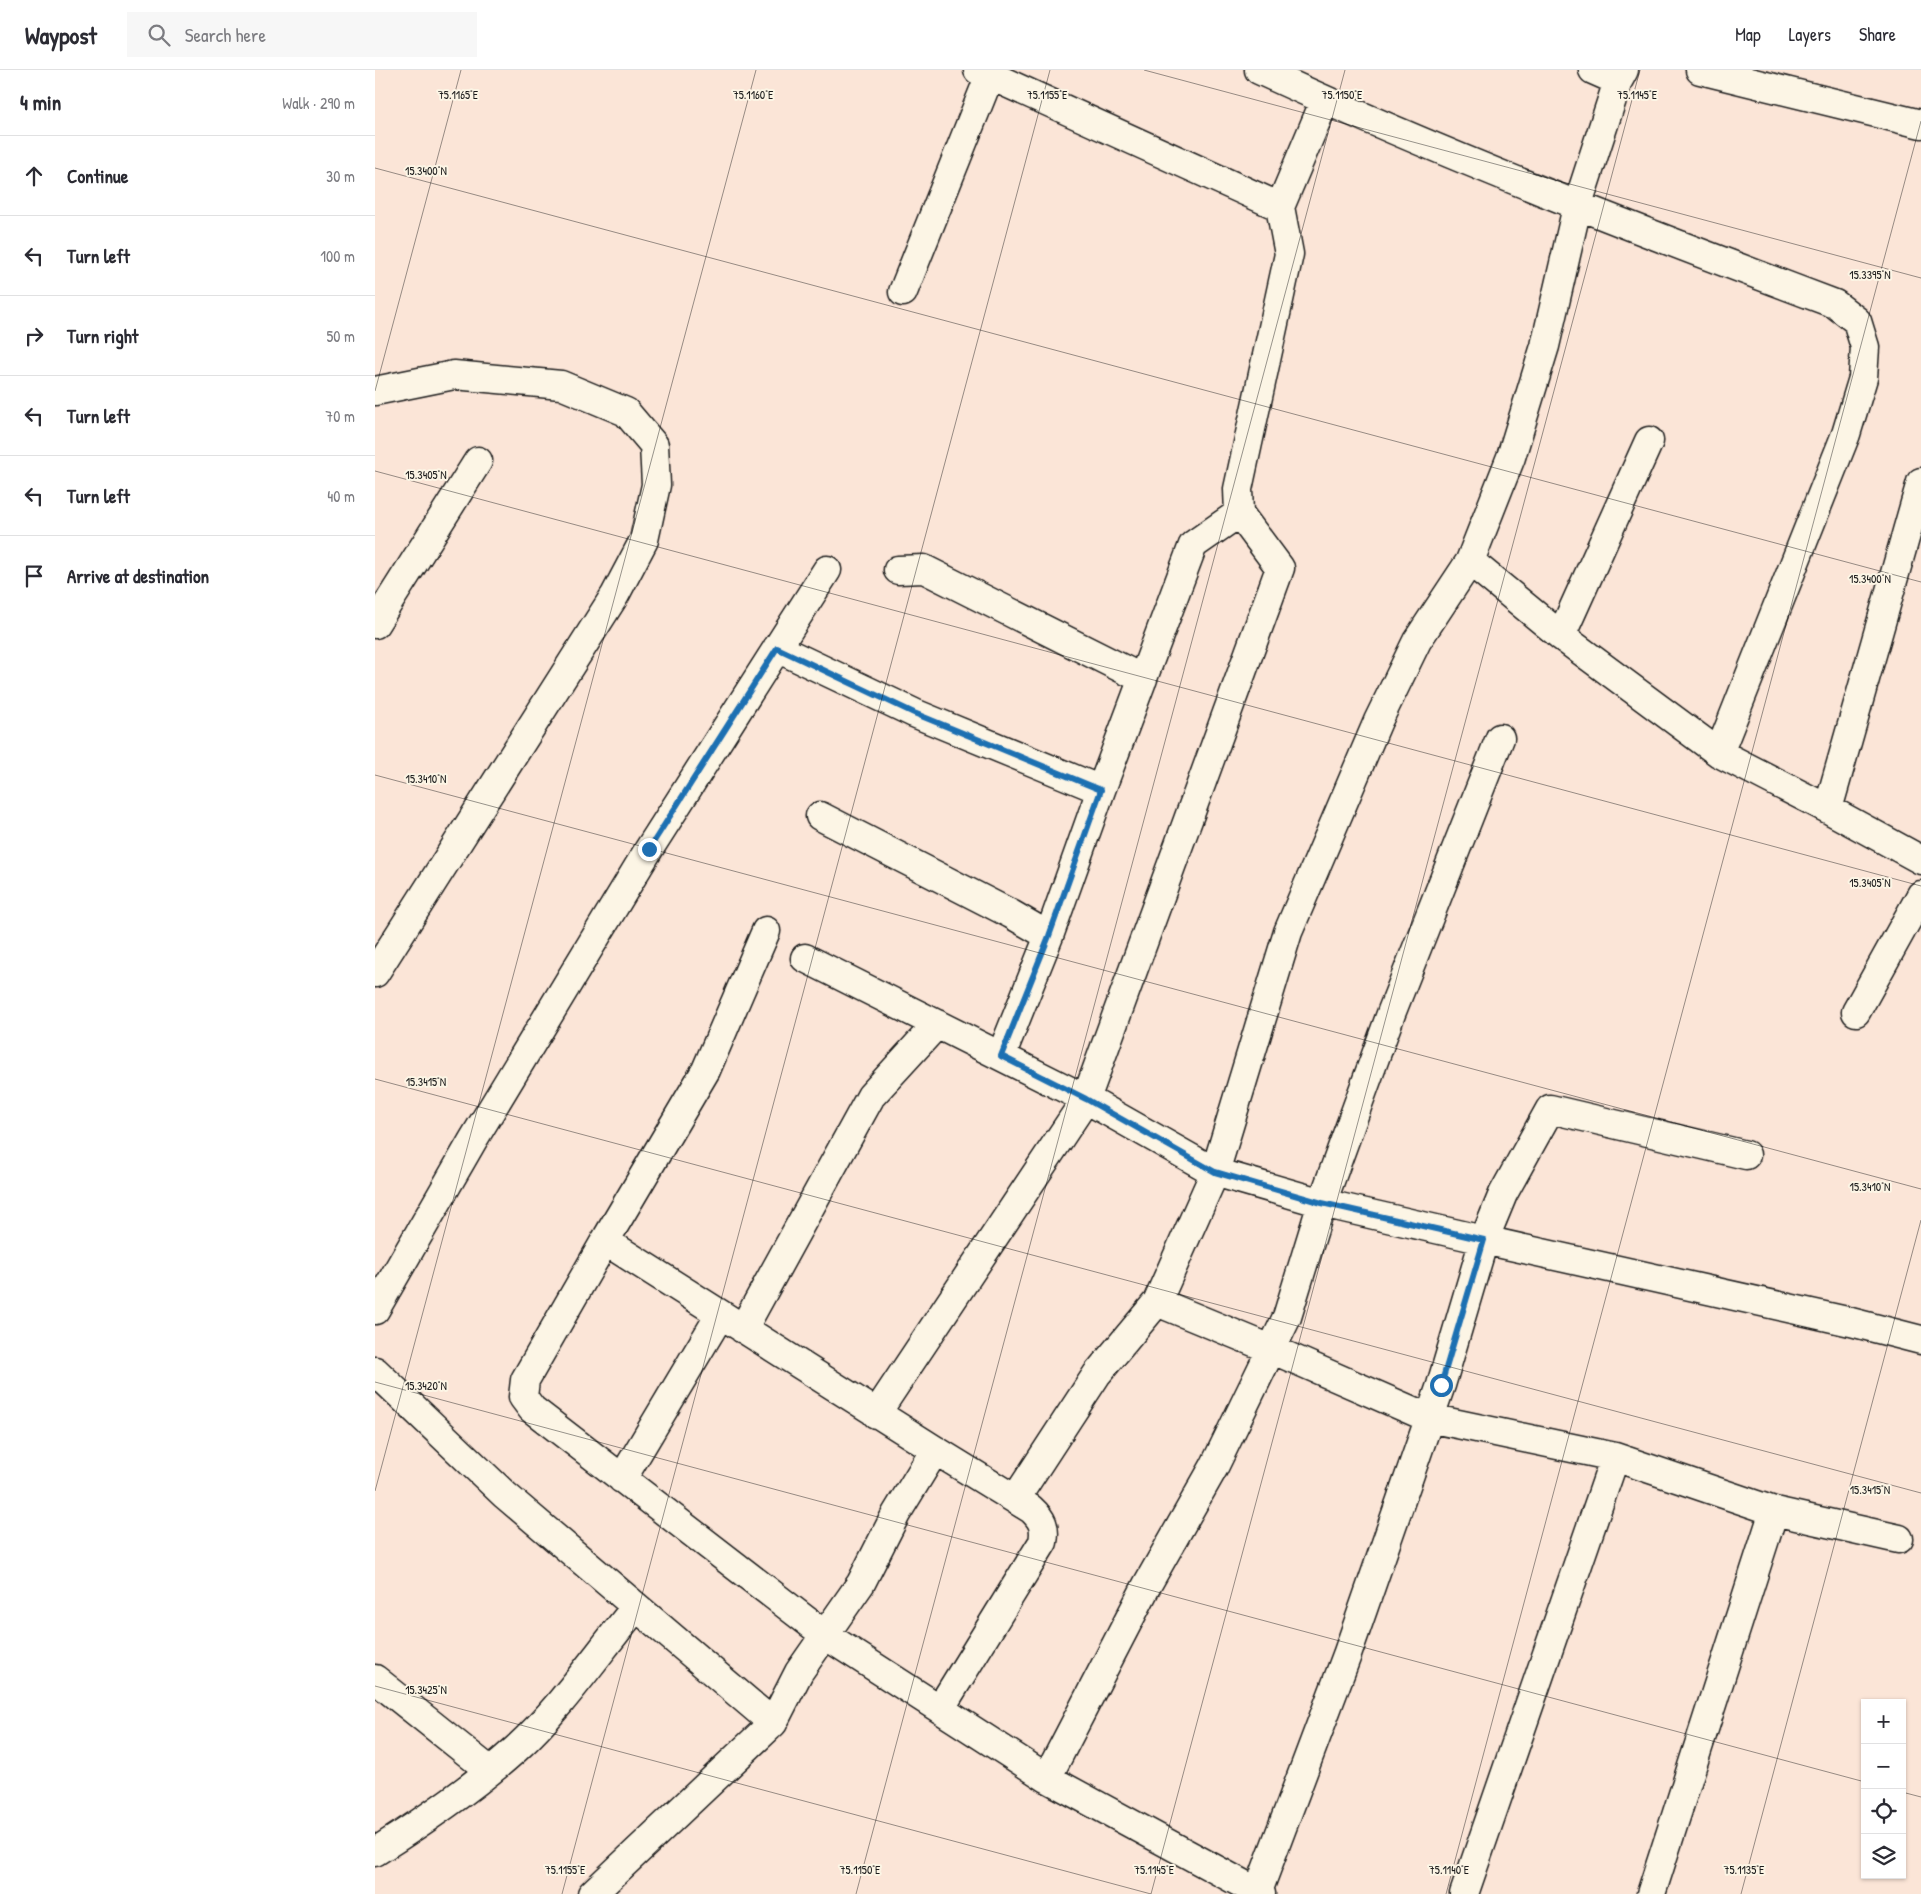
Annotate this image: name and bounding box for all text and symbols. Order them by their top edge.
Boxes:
search box [127,12,477,57]
text: Waypost [25,19,97,51]
icon: search [145,21,173,49]
text: Search here [185,22,266,48]
text: Map [1735,22,1761,47]
text: Layers [1789,22,1831,47]
text: Share [1859,22,1896,47]
text: 75.1165°E [438,86,479,103]
text: 75.1160°E [733,86,774,103]
text: 75.1155°E [1027,86,1068,103]
text: 75.1150°E [1322,86,1363,103]
text: 75.1145°E [1617,86,1658,103]
text: 4 min [20,88,61,117]
text: Walk · 290 m [282,92,355,114]
icon: ahead [20,162,48,190]
text: 15.3400°N [405,162,447,179]
text: Continue [67,163,128,189]
text: 30 m [326,165,355,187]
icon: left [20,242,48,270]
text: Turn left [67,243,130,269]
text: 100 m [320,245,355,267]
text: 15.3395°N [1849,266,1891,283]
icon: right [20,322,48,350]
text: Turn right [67,323,138,349]
text: 50 m [327,325,355,347]
icon: left [20,402,48,430]
text: Turn left [67,403,130,429]
text: 70 m [325,405,355,427]
text: 15.3405°N [405,466,447,483]
icon: left [20,482,48,510]
text: Turn left [67,483,130,509]
text: 40 m [327,485,355,507]
icon: arrive [20,562,48,590]
text: Arrive at destination [67,563,209,589]
text: 15.3400°N [1849,570,1891,587]
text: 15.3410°N [406,770,446,787]
route end [638,838,661,861]
text: 15.3405°N [1849,874,1891,891]
text: 15.3415°N [406,1073,446,1090]
text: 15.3410°N [1850,1178,1890,1195]
route start [1430,1374,1453,1397]
text: 15.3420°N [405,1377,447,1394]
text: 15.3415°N [1850,1481,1890,1498]
text: 15.3425°N [405,1681,447,1698]
map controls [1861,1699,1906,1879]
button: + [1861,1699,1906,1744]
button: − [1861,1744,1906,1789]
button: locate [1861,1789,1906,1834]
button: layers [1861,1834,1906,1879]
text: 75.1155°E [545,1861,586,1878]
text: 75.1150°E [840,1861,881,1878]
text: 75.1145°E [1134,1861,1175,1878]
text: 75.1140°E [1429,1861,1470,1878]
text: 75.1135°E [1724,1861,1765,1878]

